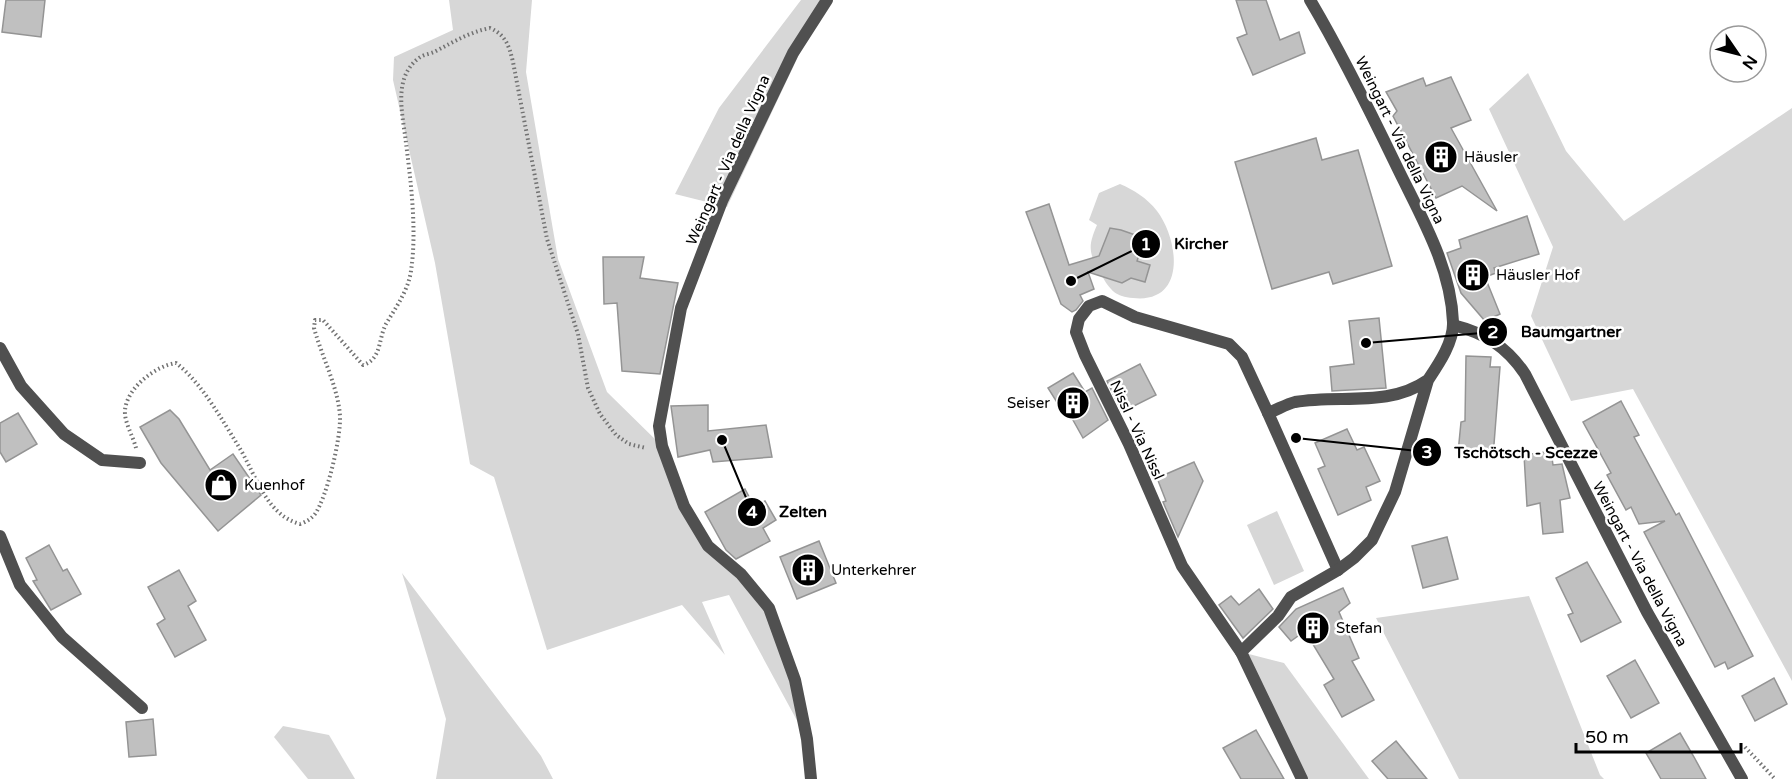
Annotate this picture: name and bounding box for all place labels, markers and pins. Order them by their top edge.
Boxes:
building icon: Häusler [1423,139,1459,175]
place label: Häusler [1464,148,1518,166]
callout: Kircher [1131,227,1240,261]
building icon: Häusler Hof [1455,257,1491,293]
place label: Häusler Hof [1496,266,1580,284]
callout: Baumgartner [1478,315,1633,349]
building icon: Seiser [1055,385,1091,421]
place label: Seiser [1007,394,1050,412]
callout: Tschötsch - Scezze [1412,435,1610,469]
shop icon: Kuenhof [203,467,239,503]
place label: Kuenhof [244,476,305,494]
callout: Zelten [737,495,839,529]
building icon: Unterkehrer [790,552,826,588]
place label: Unterkehrer [831,561,917,579]
building icon: Stefan [1295,610,1331,646]
place label: Stefan [1336,619,1382,637]

